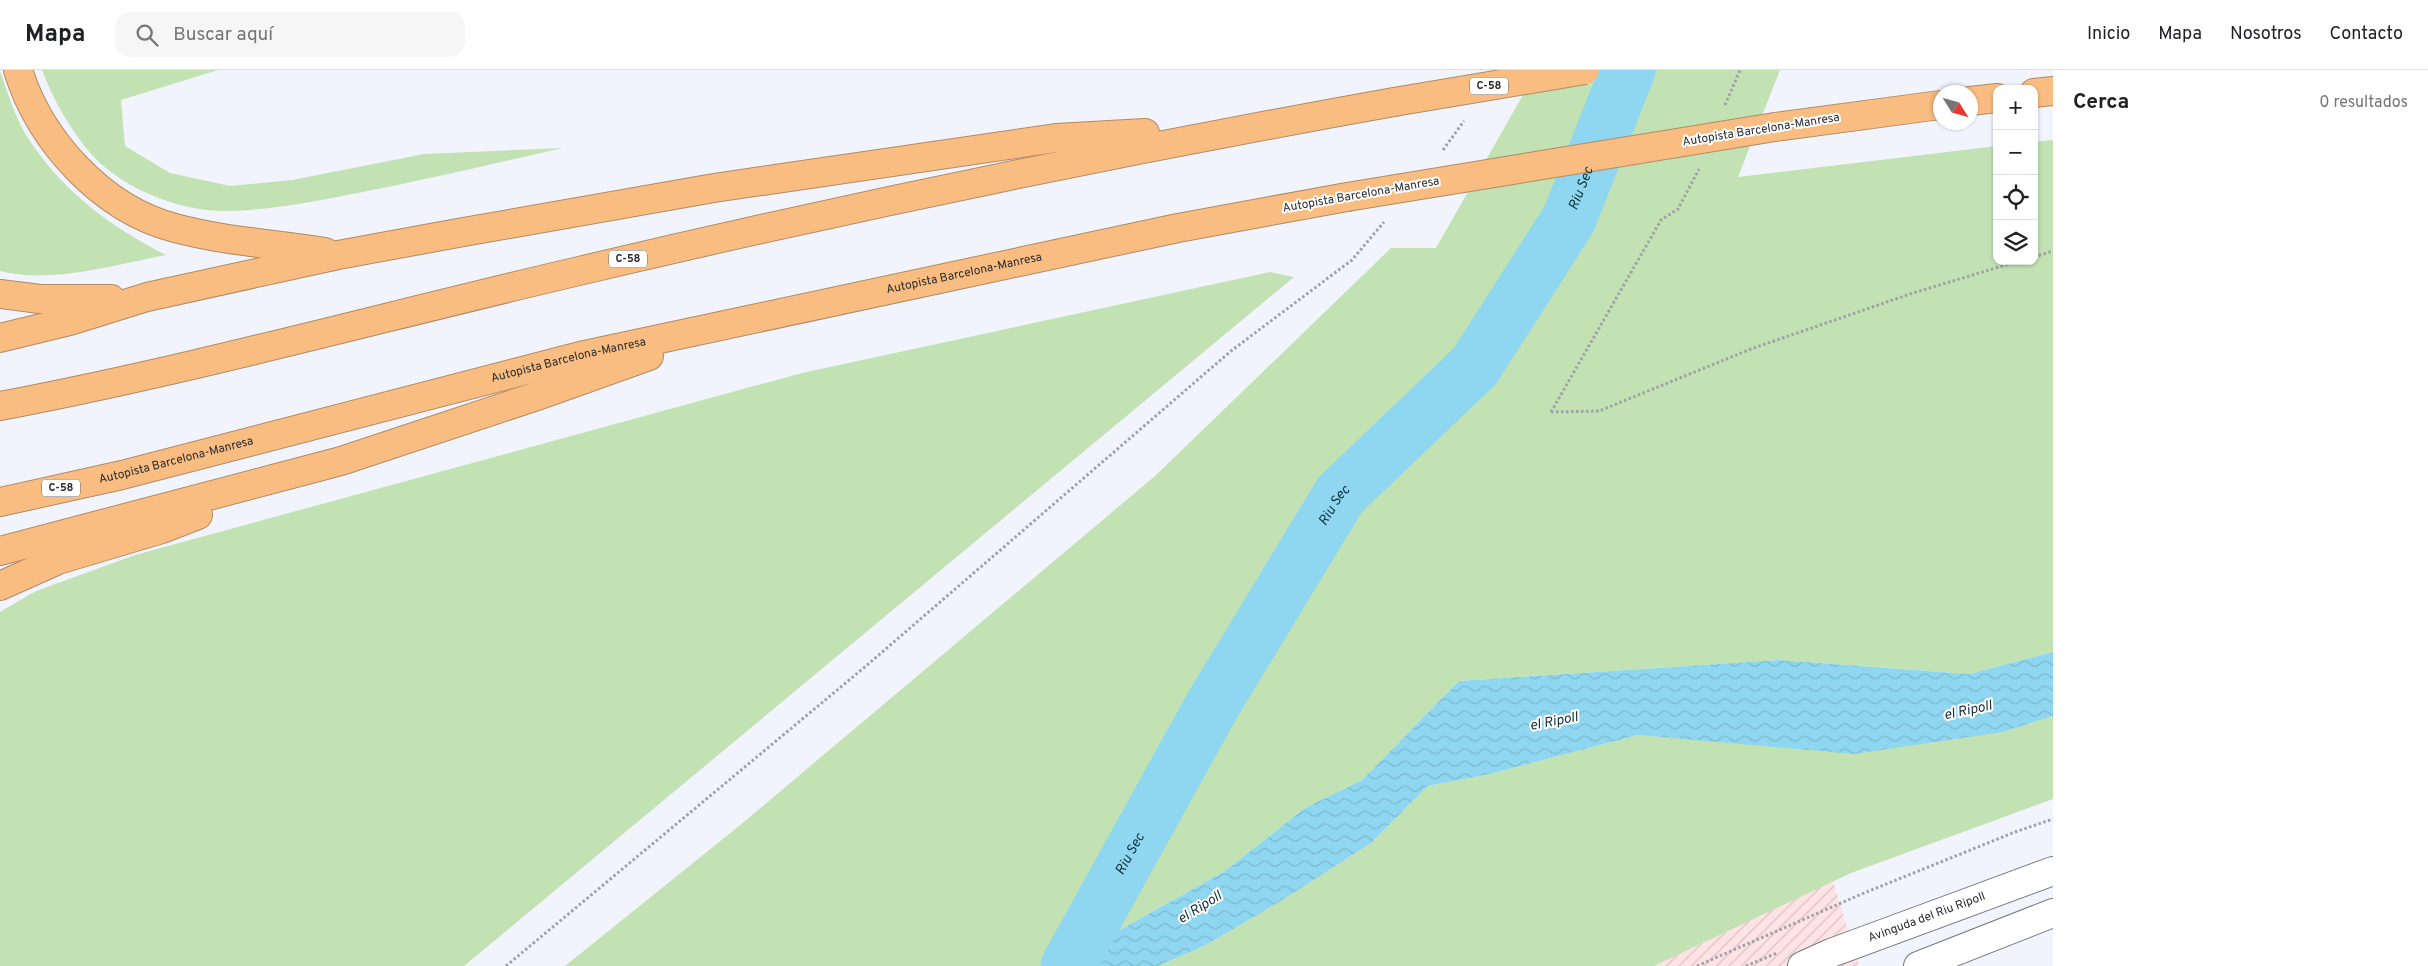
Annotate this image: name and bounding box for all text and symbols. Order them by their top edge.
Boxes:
search box [115,12,465,57]
text: Mapa [25,20,85,50]
icon: search [133,21,161,49]
text: Buscar aquí [173,23,273,47]
text: Inicio [2087,23,2130,46]
text: Mapa [2158,23,2202,46]
text: Nosotros [2230,23,2302,46]
text: Contacto [2330,23,2403,46]
road number: C-58 [1470,78,1508,94]
north arrow [1933,85,1978,130]
map controls [1993,85,2038,265]
button: + [1993,85,2038,130]
text: Cerca [2073,89,2129,116]
text: 0 resultados [2319,93,2408,113]
street label: Autopista Barcelona-Manresa [1681,110,1841,150]
button: − [1993,130,2038,175]
water label: Riu Sec [1565,164,1597,213]
street label: Autopista Barcelona-Manresa [1281,173,1441,217]
button: locate [1993,175,2038,220]
button: layers [1993,220,2038,265]
street label: Autopista Barcelona-Manresa [885,249,1044,298]
road number: C-58 [609,250,647,268]
street label: Autopista Barcelona-Manresa [489,334,648,387]
street label: Autopista Barcelona-Manresa [97,433,255,488]
road number: C-58 [42,479,80,496]
water label: Riu Sec [1315,481,1354,529]
water label: el Ripoll [1942,697,1995,724]
water label: el Ripoll [1528,709,1581,735]
water label: Riu Sec [1112,830,1149,878]
water label: el Ripoll [1175,887,1226,928]
street label: Avinguda del Riu Ripoll [1866,889,1988,947]

